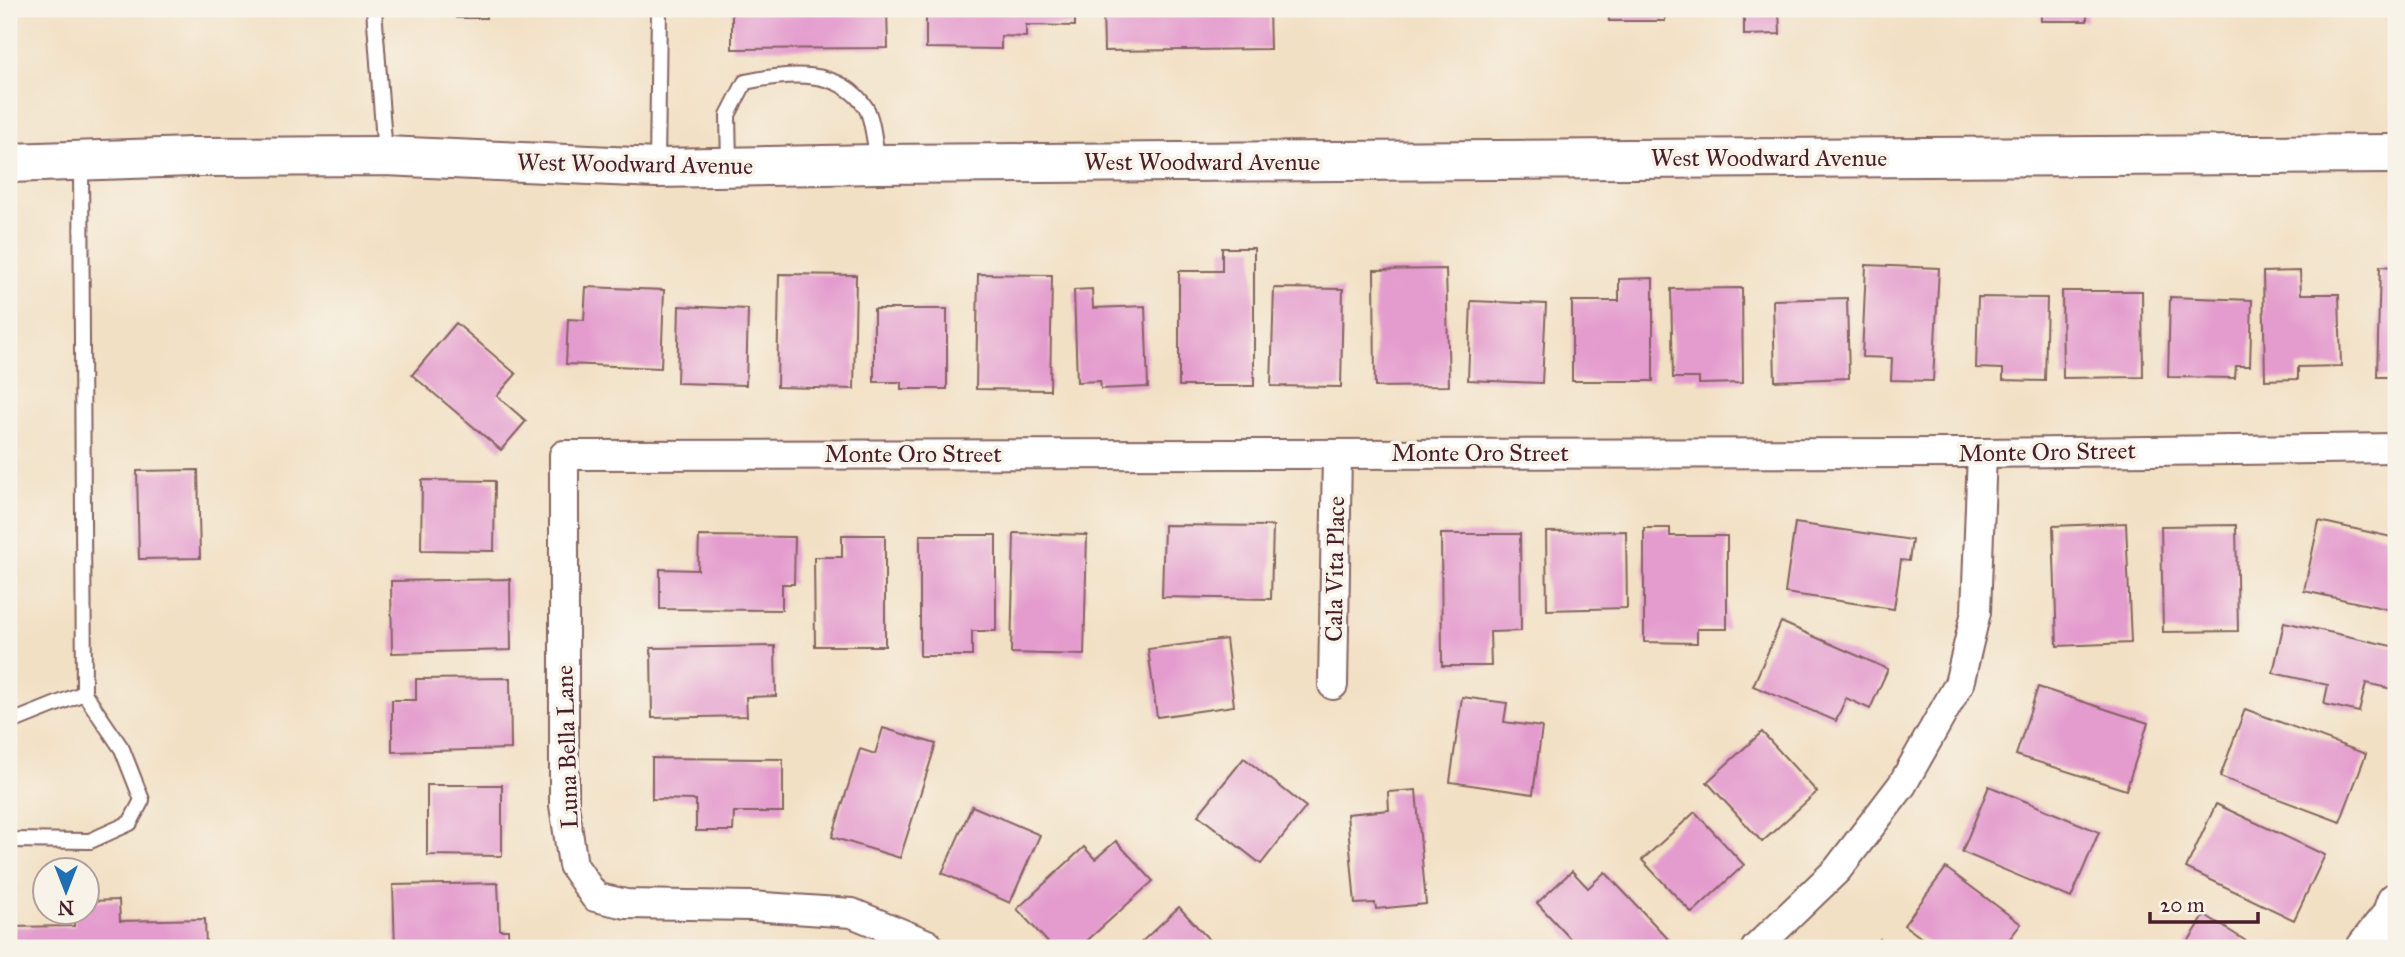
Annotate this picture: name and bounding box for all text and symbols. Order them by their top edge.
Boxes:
street label: West Woodward Avenue [1651,143,1887,173]
street label: West Woodward Avenue [517,147,753,181]
street label: West Woodward Avenue [1084,147,1320,177]
street label: Monte Oro Street [1958,435,2136,469]
street label: Monte Oro Street [1391,438,1569,468]
street label: Monte Oro Street [824,439,1002,469]
street label: Cala Vita Place [1319,496,1351,642]
street label: Luna Bella Lane [549,665,585,829]
north arrow [32,856,102,926]
scale bar [2150,880,2258,924]
text: 20 m [2160,892,2205,918]
text: N [58,896,74,919]

